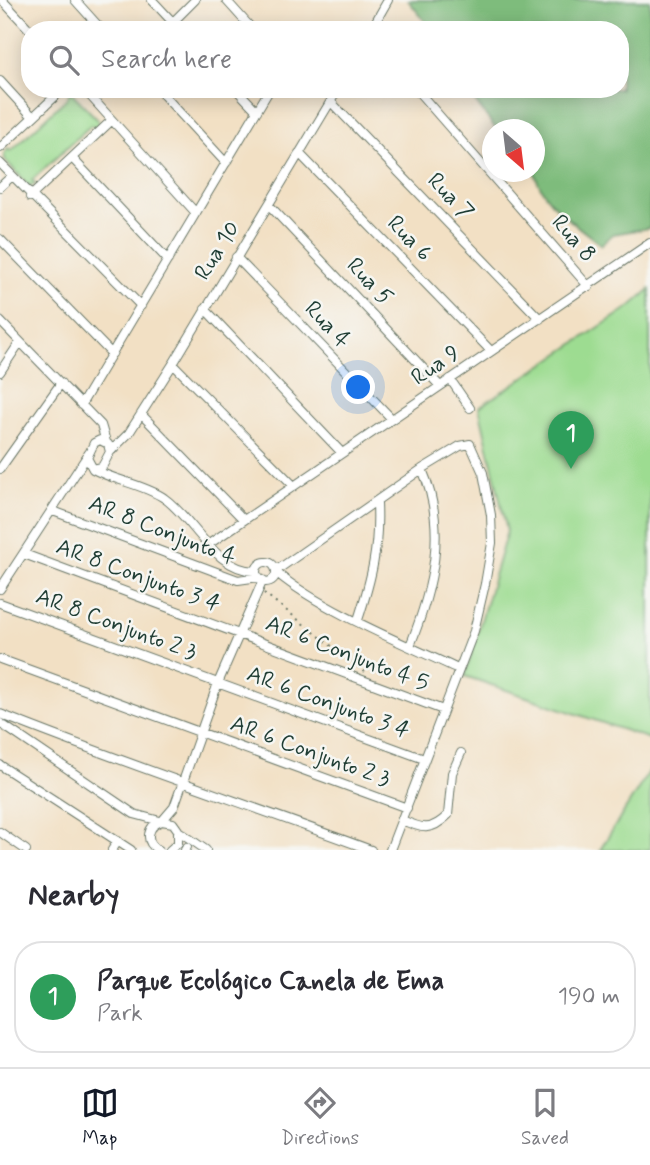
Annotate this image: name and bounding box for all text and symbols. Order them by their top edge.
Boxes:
search box [21,21,629,98]
icon: search [45,41,83,79]
text: Search here [101,43,232,77]
north arrow [482,119,545,182]
street label: Rua 7 [420,167,480,227]
street label: Rua 8 [544,209,602,269]
street label: Rua 6 [380,210,438,268]
street label: Rua 10 [188,216,248,286]
street label: Rua 5 [339,252,399,312]
street label: Rua 4 [297,295,357,355]
street label: Rua 9 [406,339,466,393]
your location [341,370,375,404]
pin: 1 [548,411,594,469]
street label: AR 8 Conjunto 4 [84,489,240,573]
street label: AR 8 Conjunto 3 4 [52,532,224,620]
street label: AR 8 Conjunto 2 3 [31,582,201,668]
street label: AR 6 Conjunto 4 5 [261,609,433,699]
street label: AR 6 Conjunto 3 4 [242,660,414,746]
street label: AR 6 Conjunto 2 3 [226,709,394,795]
text: Nearby [28,876,119,915]
text: Parque Ecológico Canela de Ema [97,965,444,999]
text: 1 [48,982,58,1012]
text: 190 m [558,982,620,1012]
text: Park [97,999,143,1029]
tab: Map [81,1084,119,1151]
tab: Directions [281,1084,359,1151]
tab: Saved [521,1084,569,1151]

